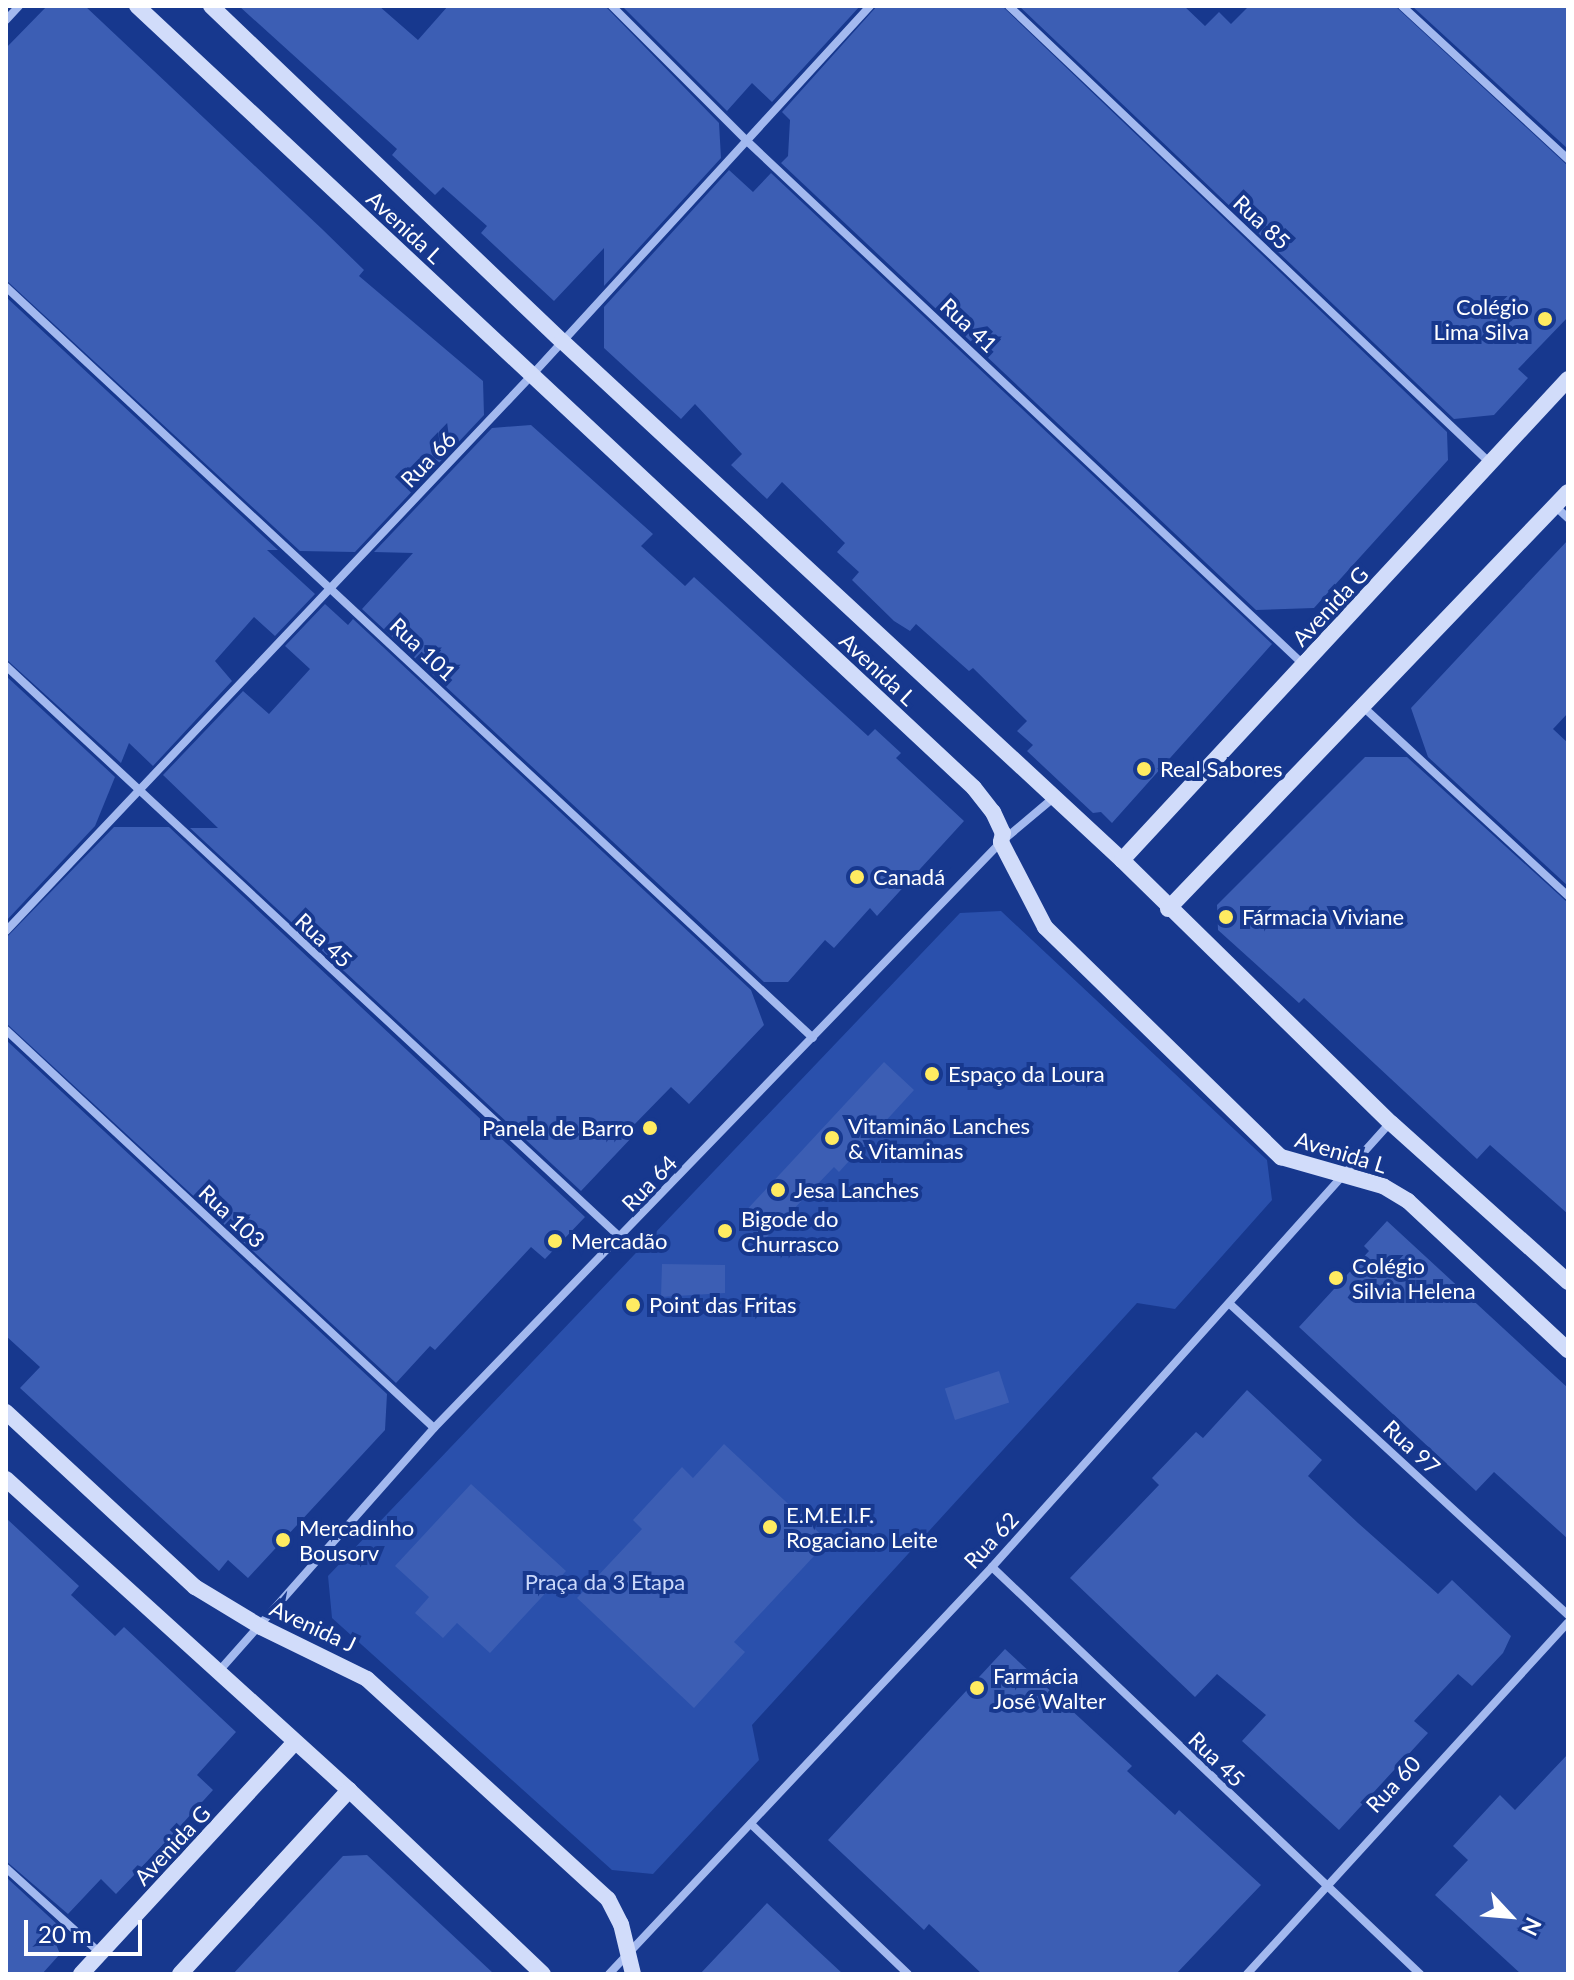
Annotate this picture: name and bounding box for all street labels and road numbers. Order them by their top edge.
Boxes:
street label: Avenida L [361,185,449,269]
street label: Rua 85 [1228,189,1296,255]
street label: Rua 41 [935,292,1003,358]
street label: Rua 66 [395,425,461,493]
street label: Avenida G [1287,561,1373,651]
street label: Rua 101 [385,612,461,686]
street label: Avenida L [834,627,922,711]
street label: Rua 45 [290,907,358,973]
street label: Avenida L [1292,1126,1390,1178]
street label: Rua 64 [616,1149,682,1217]
street label: Rua 103 [194,1179,270,1253]
street label: Rua 97 [1378,1414,1446,1480]
street label: Rua 62 [958,1506,1024,1574]
street label: Avenida J [266,1595,360,1657]
street label: Rua 45 [1183,1726,1251,1792]
street label: Rua 60 [1360,1750,1426,1818]
street label: Avenida G [129,1800,215,1890]

